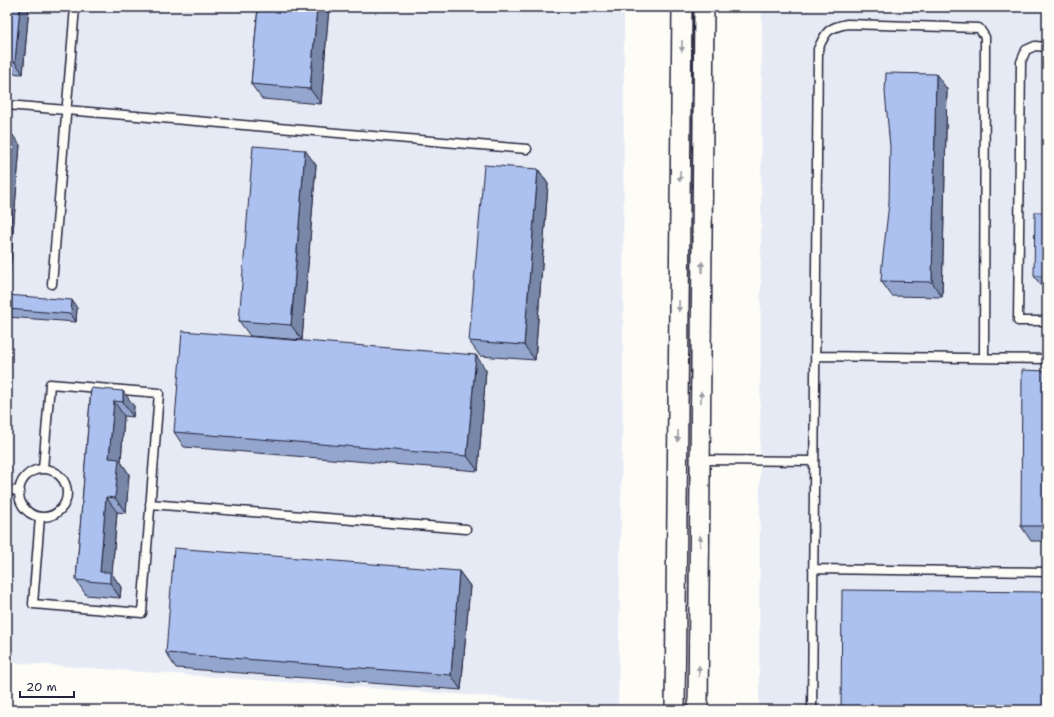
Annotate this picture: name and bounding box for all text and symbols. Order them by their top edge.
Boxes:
one-way arrow [678,40,685,52]
one-way arrow [677,170,683,183]
one-way arrow [699,260,705,273]
one-way arrow [676,300,682,313]
one-way arrow [698,390,704,403]
one-way arrow [675,430,681,443]
one-way arrow [697,534,703,547]
one-way arrow [696,664,702,677]
scale bar [20,673,74,699]
text: 20 m [26,679,57,695]

